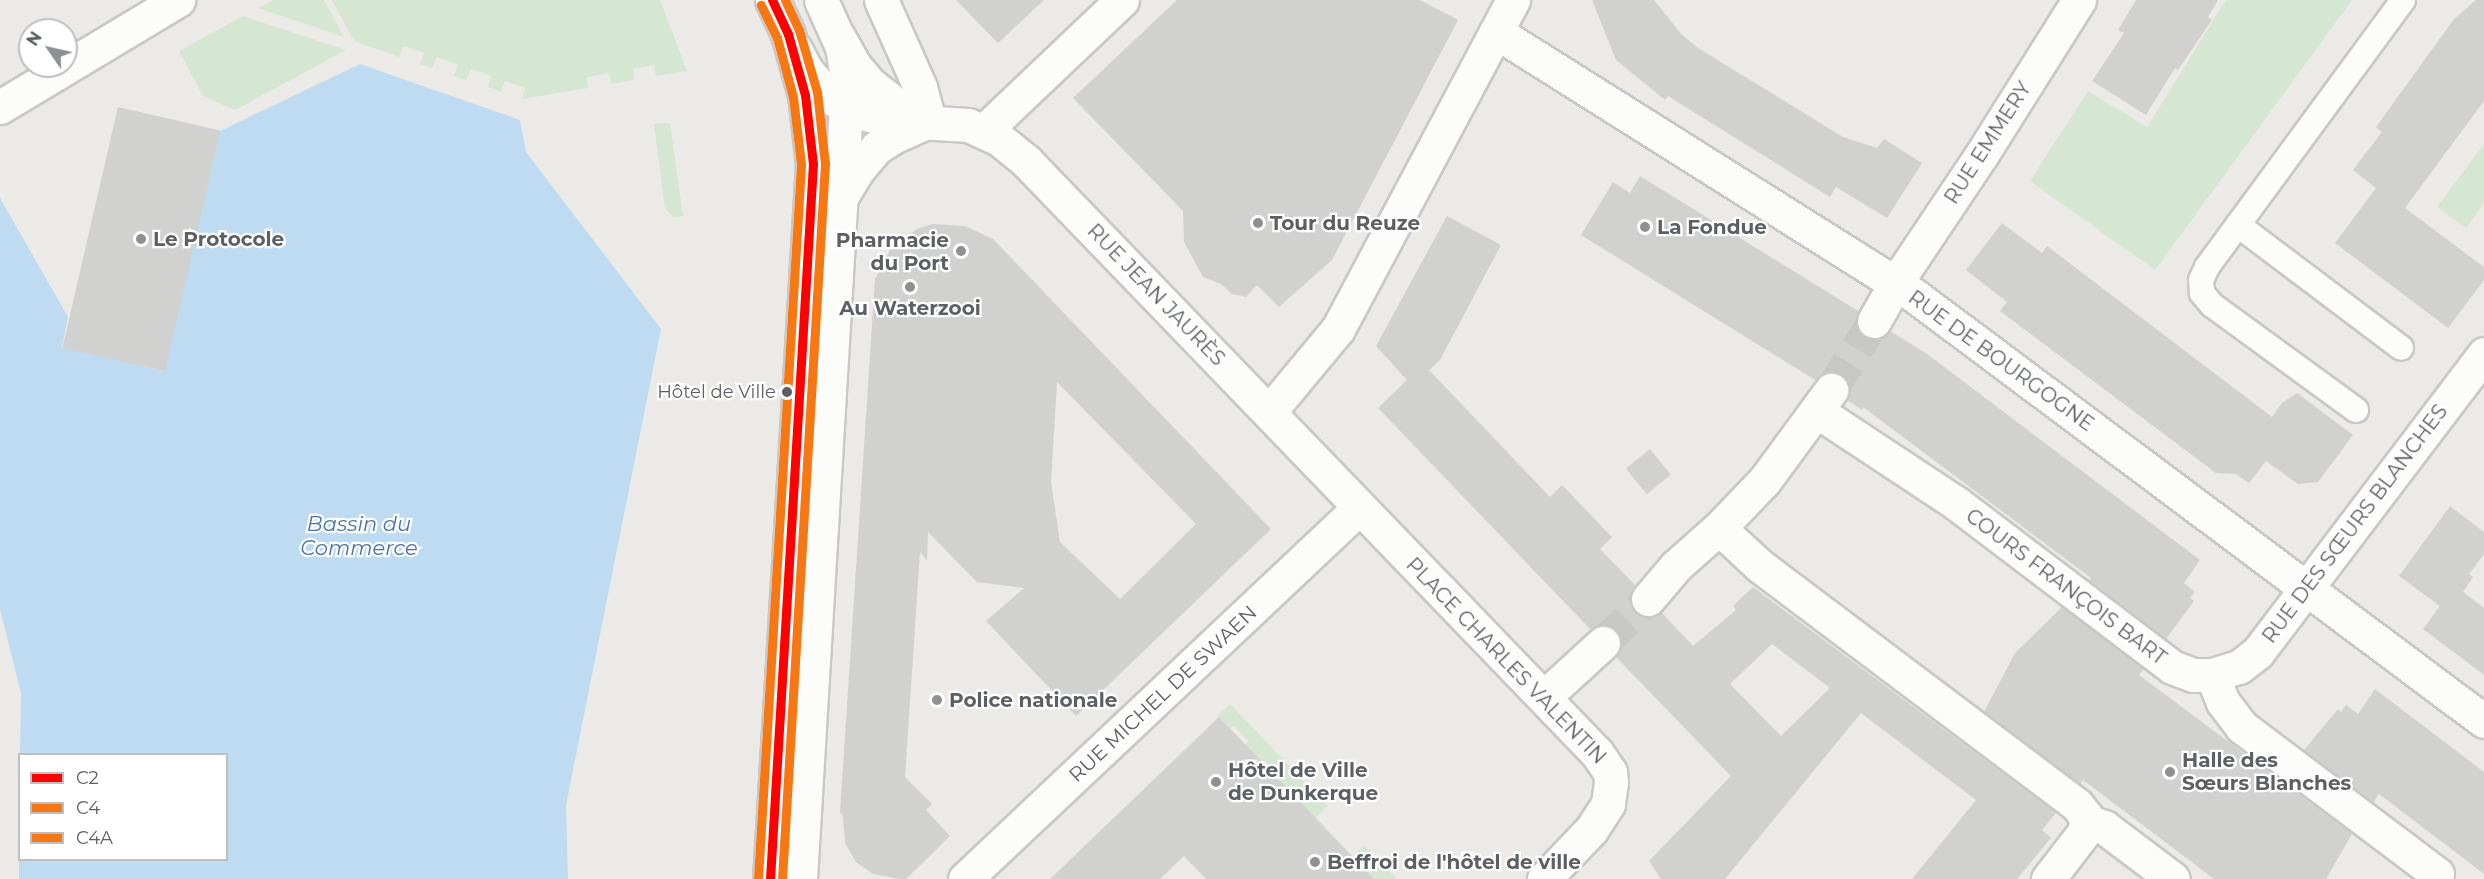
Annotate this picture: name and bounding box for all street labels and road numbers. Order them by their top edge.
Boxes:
street label: RUE EMMERY [1940,77,2036,209]
street label: RUE JEAN JAURÈS [1082,219,1230,371]
street label: RUE DE BOURGOGNE [1904,286,2098,436]
street label: RUE DES SŒURS BLANCHES [2257,400,2453,648]
street label: COURS FRANÇOIS BART [1961,504,2171,670]
street label: PLACE CHARLES VALENTIN [1401,553,1611,769]
street label: RUE MICHEL DE SWAEN [1064,601,1262,787]

